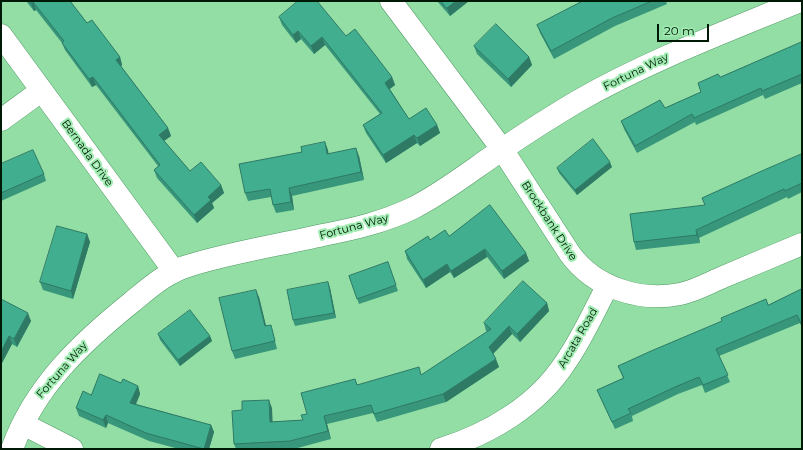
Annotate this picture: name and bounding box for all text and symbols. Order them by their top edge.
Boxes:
scale bar [659,16,711,42]
text: 20 m [664,23,695,38]
street label: Fortuna Way [601,51,671,93]
street label: Bernada Drive [58,117,116,189]
street label: Brockbank Drive [518,179,580,263]
street label: Fortuna Way [318,211,390,243]
street label: Arcata Road [555,306,601,370]
street label: Fortuna Way [34,339,90,401]

